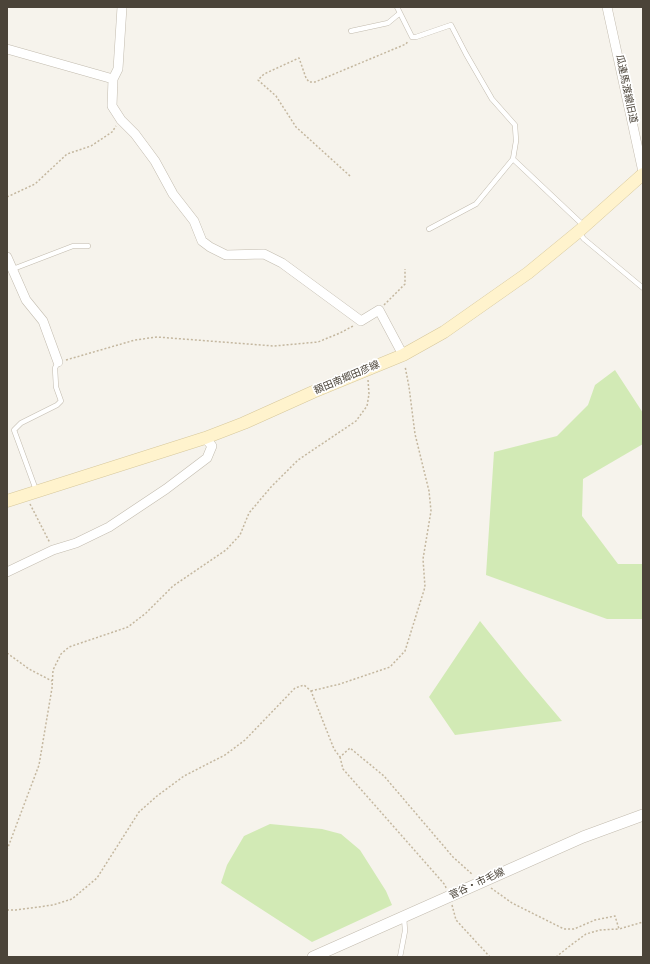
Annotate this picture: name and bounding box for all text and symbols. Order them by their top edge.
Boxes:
street label: 瓜連馬渡線旧道 [613,54,639,124]
street label: 額田南郷田彦線 [312,359,382,397]
street label: 菅谷・市毛線 [447,866,507,902]

